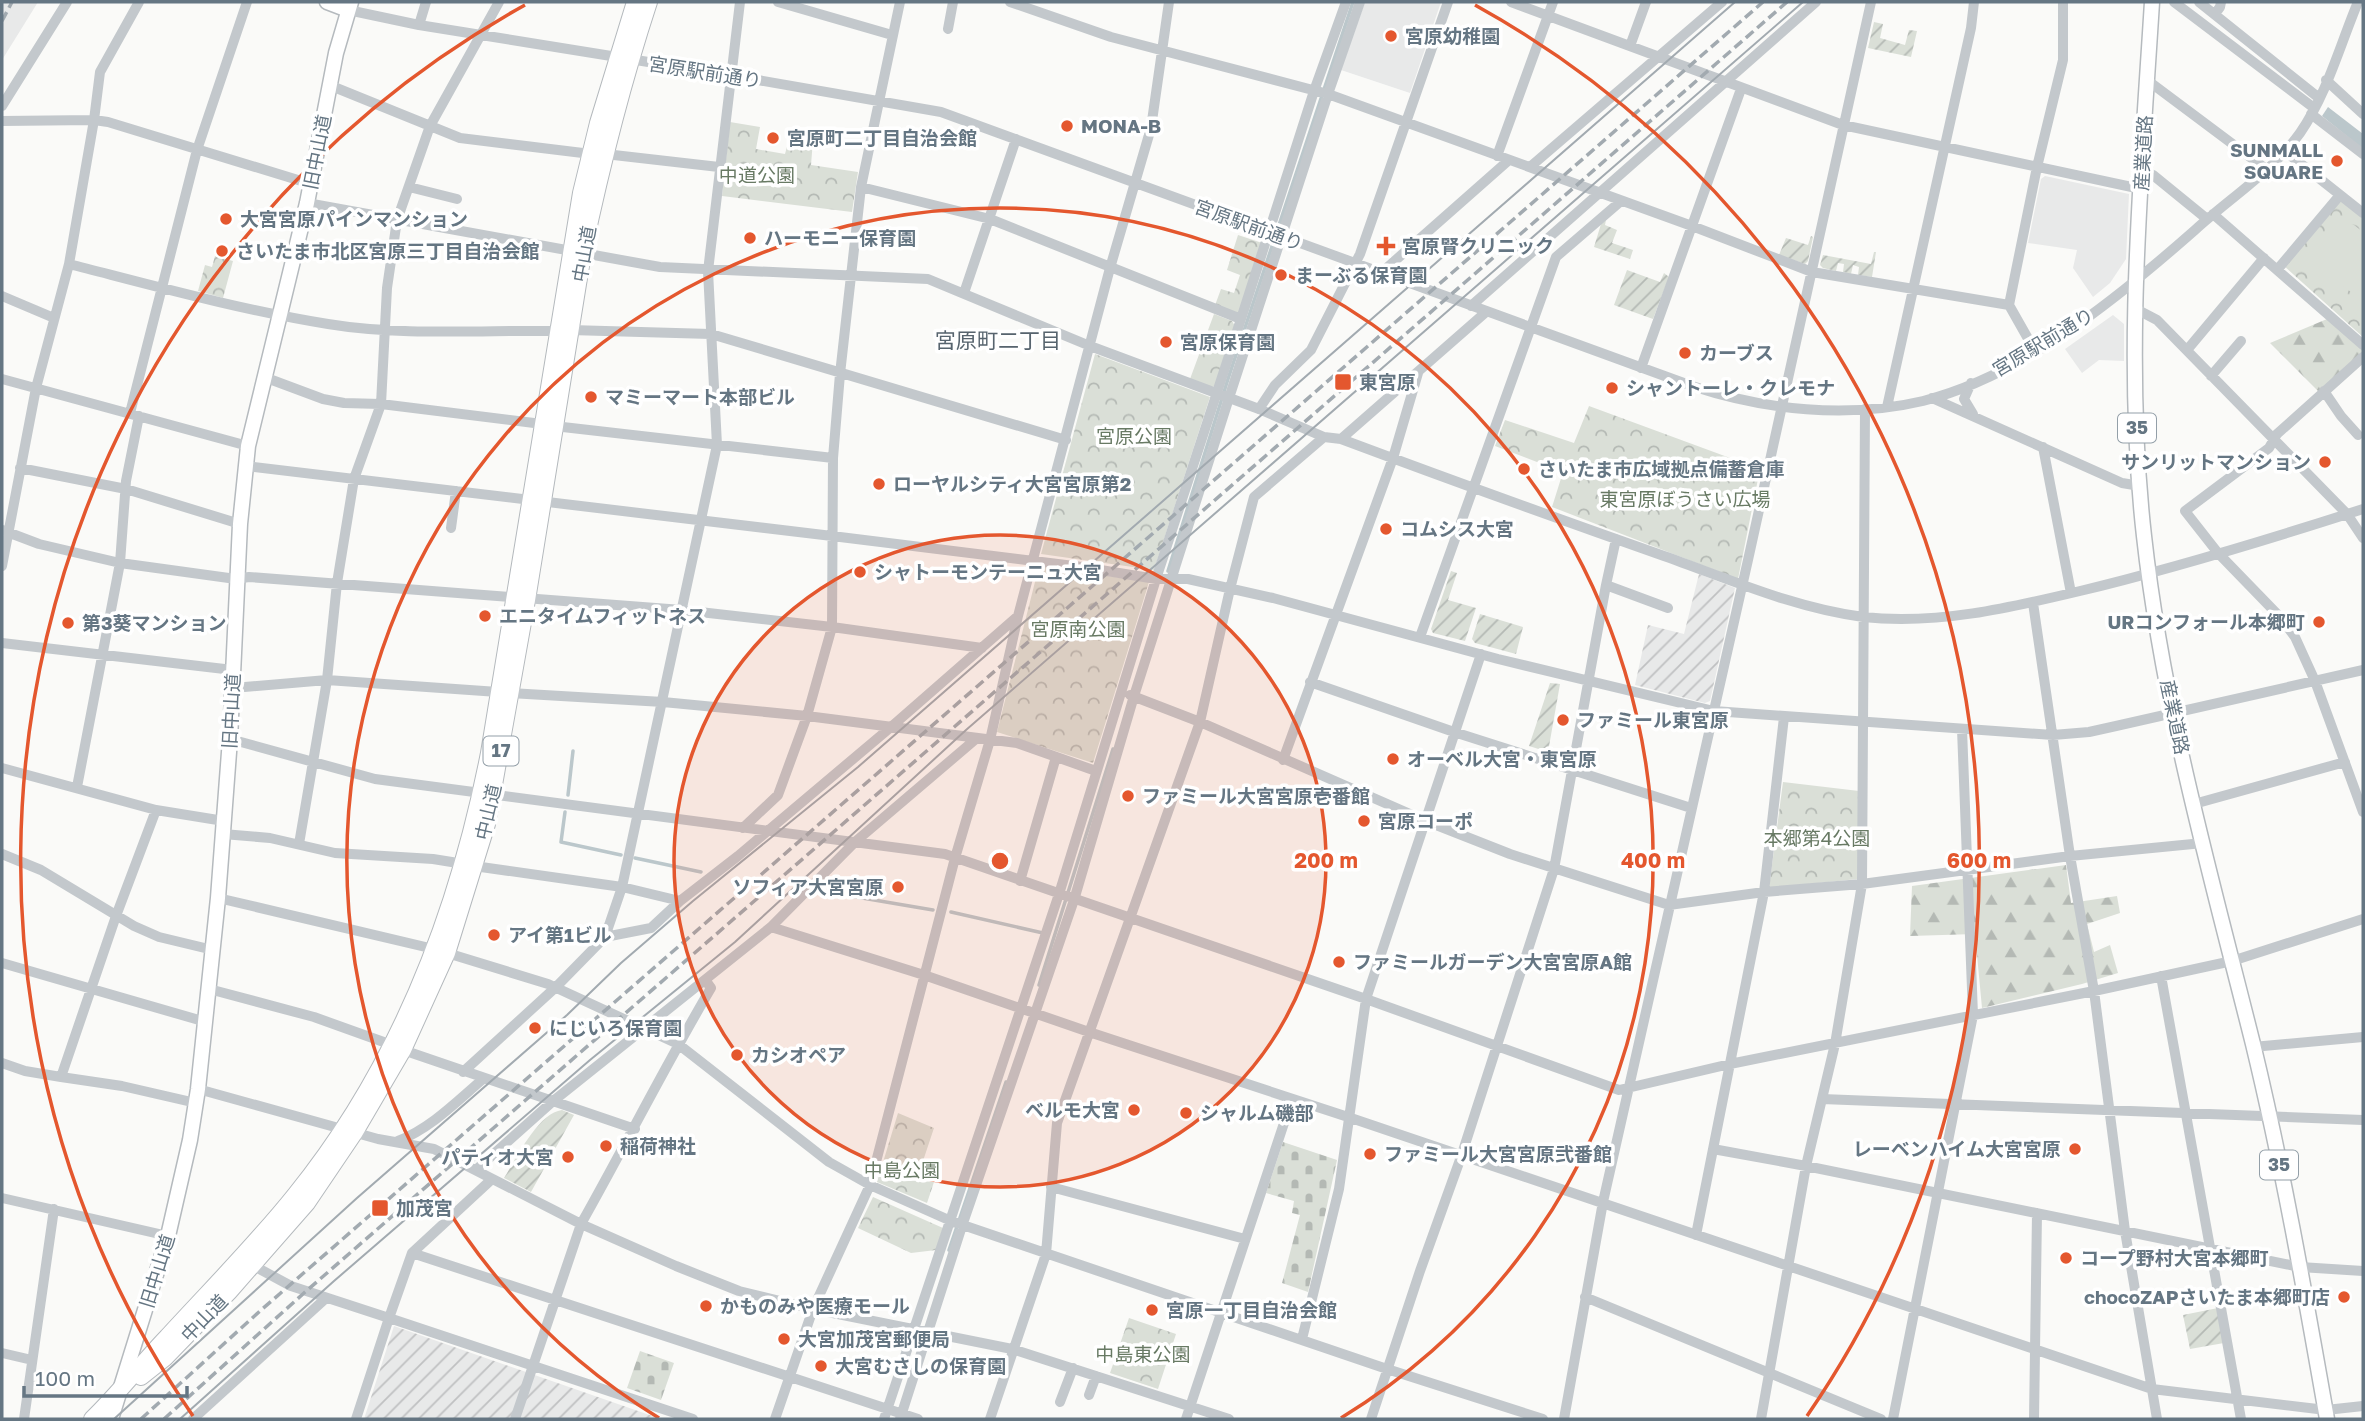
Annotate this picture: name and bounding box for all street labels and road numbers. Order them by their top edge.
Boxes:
street label: 宮原駅前通り [647,51,763,92]
street label: 旧中山道 [298,112,335,191]
street label: 産業道路 [2129,114,2156,192]
street label: 宮原駅前通り [1192,194,1307,255]
street label: 中山道 [567,224,600,284]
street label: 宮原駅前通り [1988,302,2098,381]
road number: 35 [2118,414,2156,442]
street label: 旧中山道 [217,672,244,750]
street label: 産業道路 [2156,677,2195,756]
road number: 17 [484,736,518,766]
street label: 中山道 [470,782,505,842]
road number: 35 [2260,1150,2298,1180]
street label: 旧中山道 [134,1231,179,1311]
street label: 中山道 [176,1289,232,1346]

